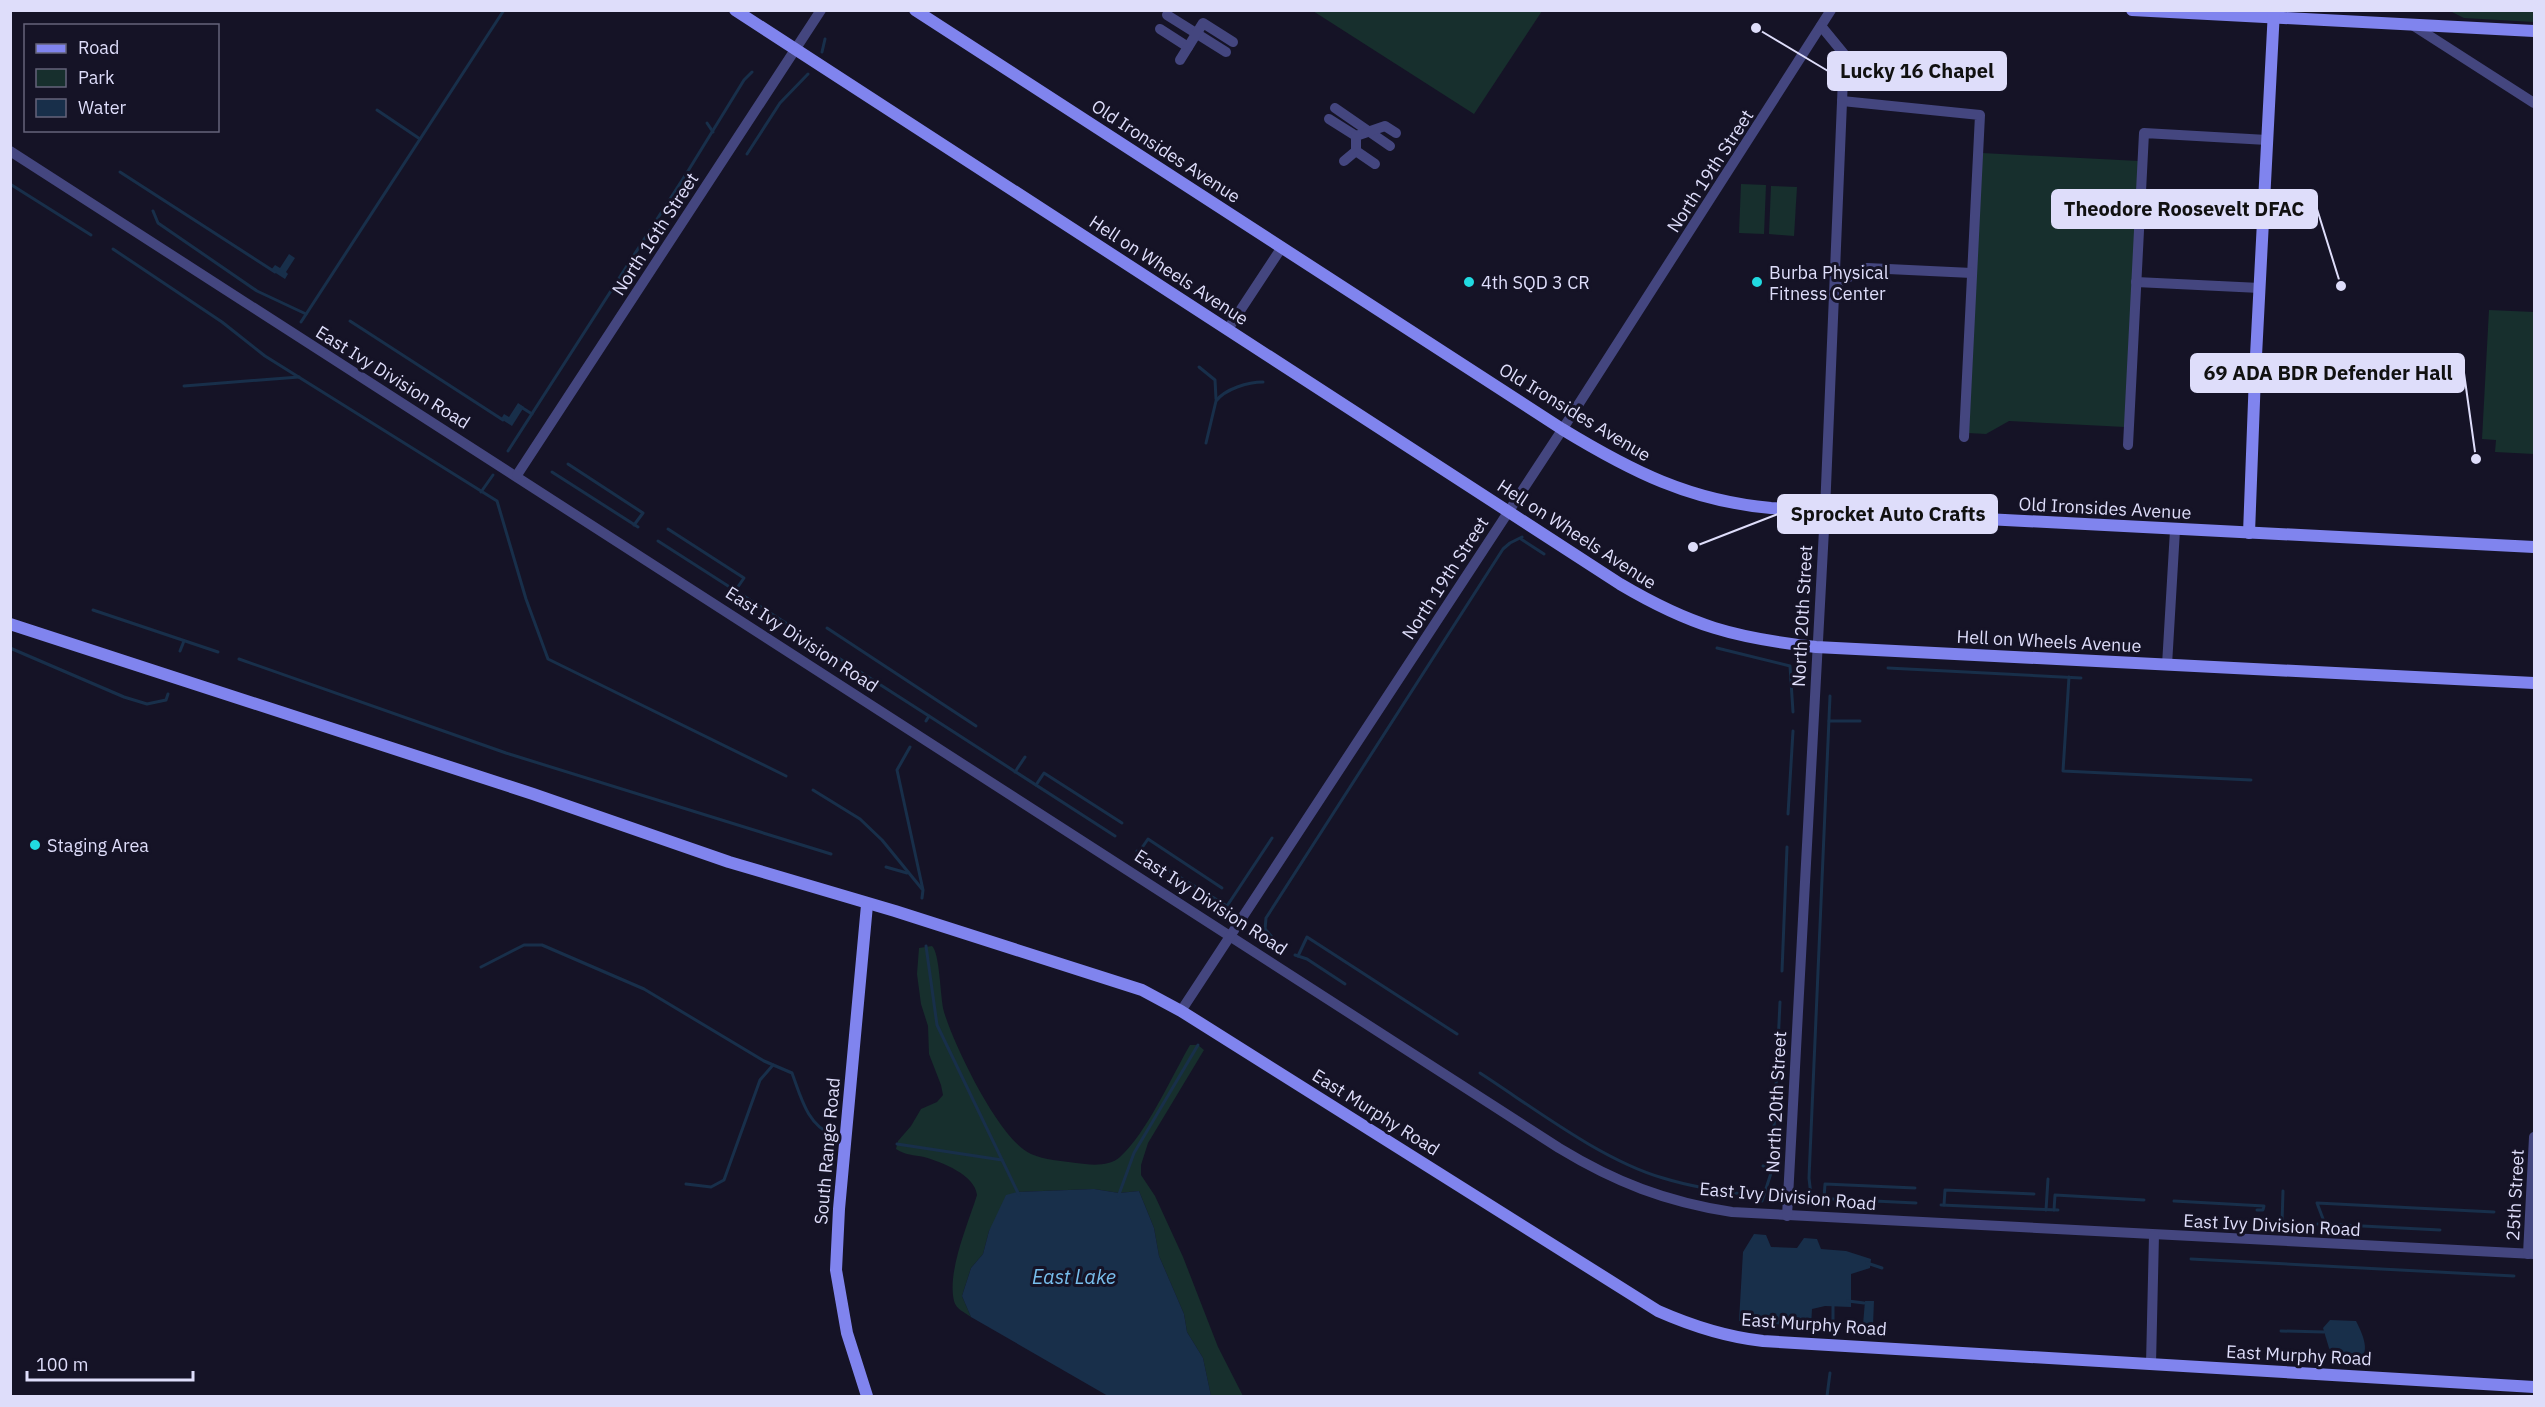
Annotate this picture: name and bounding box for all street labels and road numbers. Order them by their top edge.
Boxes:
street label: Old Ironsides Avenue [1087,94,1245,208]
street label: North 19th Street [1662,105,1758,237]
street label: North 16th Street [607,168,703,300]
street label: Hell on Wheels Avenue [1085,210,1253,330]
street label: East Ivy Division Road [312,320,474,434]
street label: Old Ironsides Avenue [1495,358,1655,466]
street label: Hell on Wheels Avenue [1493,474,1661,594]
street label: Old Ironsides Avenue [2018,492,2192,524]
street label: North 19th Street [1397,512,1493,644]
street label: North 20th Street [1787,544,1817,688]
street label: East Ivy Division Road [721,581,883,697]
street label: Hell on Wheels Avenue [1956,625,2142,657]
street label: East Ivy Division Road [1130,844,1292,960]
street label: North 20th Street [1761,1030,1791,1174]
street label: East Murphy Road [1308,1064,1444,1160]
street label: South Range Road [809,1076,845,1226]
street label: 25th Street [2501,1149,2529,1241]
street label: East Ivy Division Road [1698,1177,1878,1215]
street label: East Ivy Division Road [2183,1209,2361,1241]
street label: East Murphy Road [1740,1307,1888,1341]
street label: East Murphy Road [2226,1340,2372,1370]

